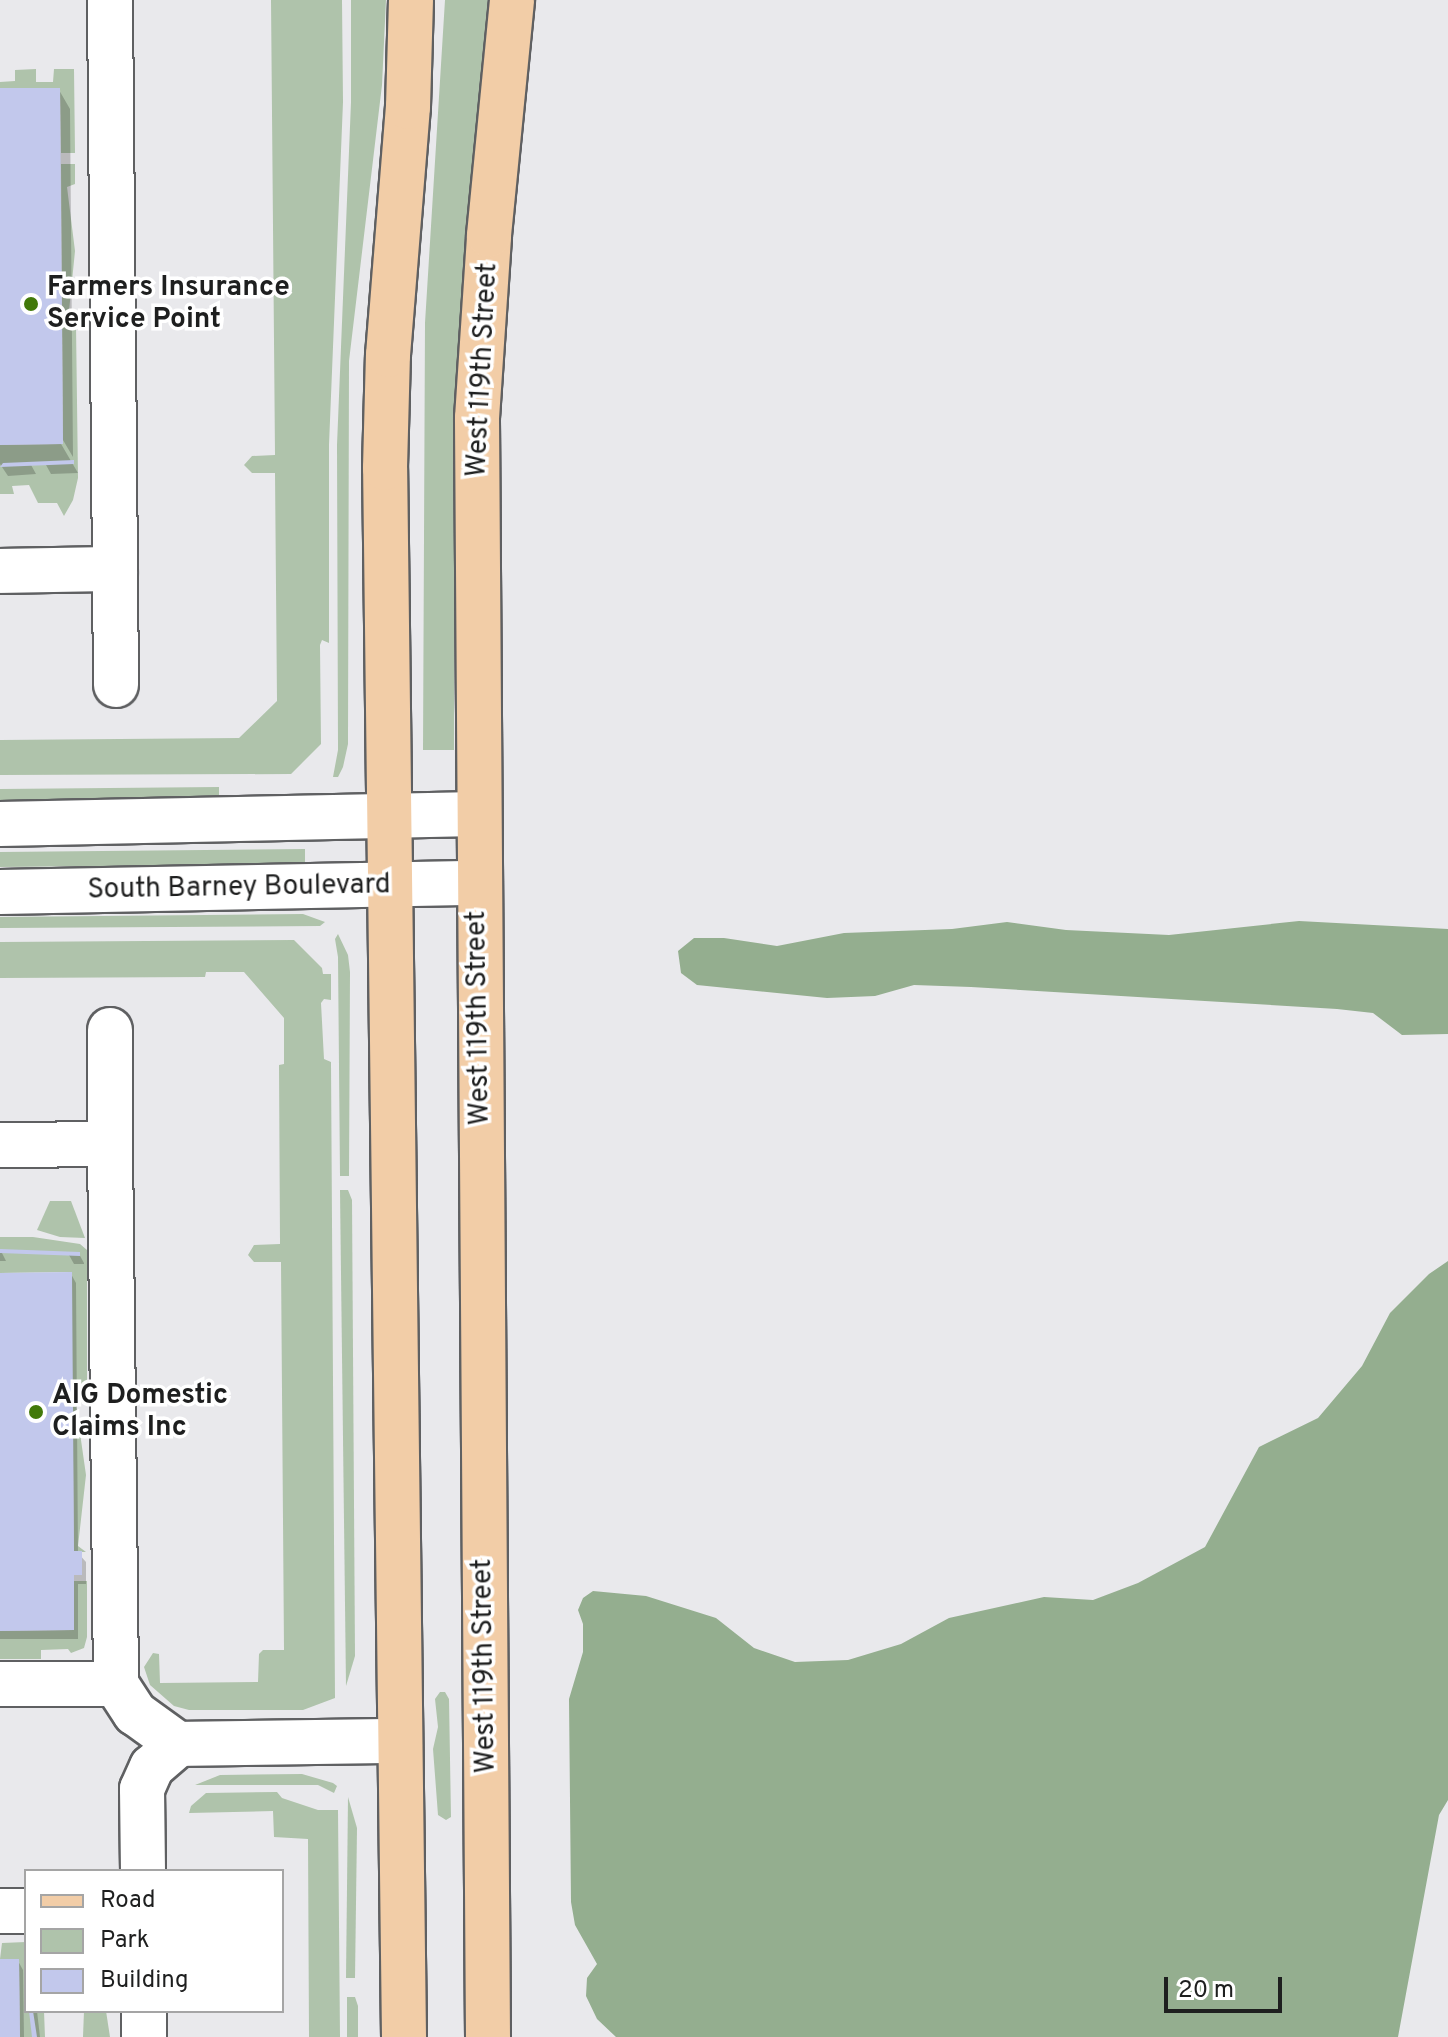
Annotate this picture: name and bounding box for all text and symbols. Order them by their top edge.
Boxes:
street label: West 119th Street [461,262,505,478]
place label: Farmers Insurance Service Point [47,271,290,337]
marker: Farmers Insurance Service Point [22,295,40,313]
street label: South Barney Boulevard [87,869,391,907]
street label: West 119th Street [460,910,498,1126]
place label: AIG Domestic Claims Inc [52,1379,228,1445]
marker: AIG Domestic Claims Inc [27,1403,45,1421]
street label: West 119th Street [466,1558,504,1774]
legend [24,1869,284,2013]
text: Road [100,1886,156,1916]
text: Park [100,1926,150,1956]
scale bar [1168,1961,1286,2011]
text: Building [100,1966,189,1996]
text: 20 m [1178,1976,1234,2006]

